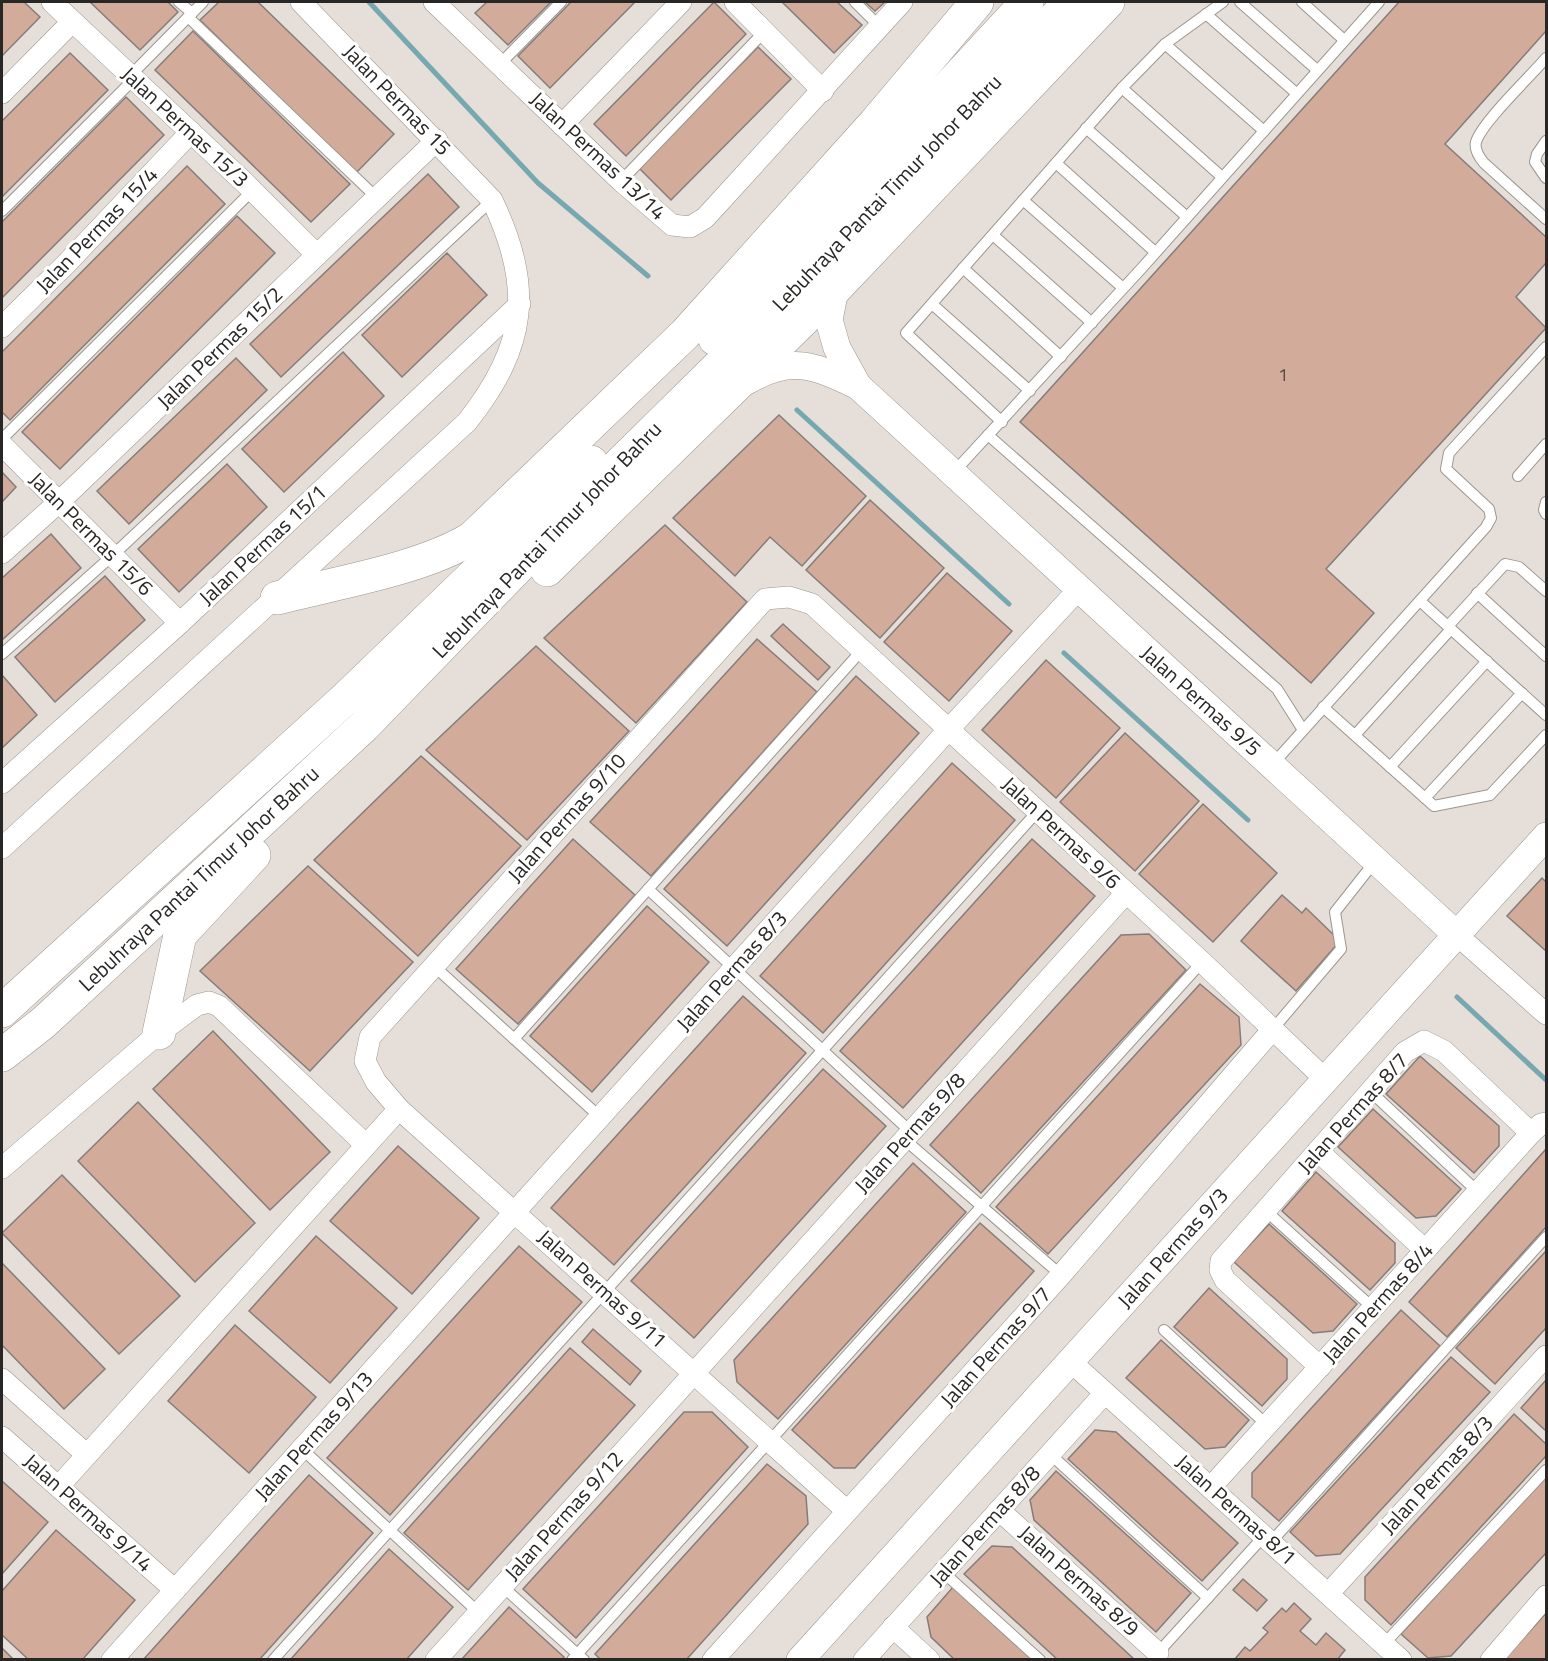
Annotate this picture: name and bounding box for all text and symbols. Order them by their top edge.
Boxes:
street label: Jalan Permas 15 [336,36,459,162]
street label: Jalan Permas 15/3 [115,58,257,194]
street label: Lebuhraya Pantai Timur Johor Bahru [764,67,1008,318]
street label: Jalan Permas 13/14 [523,83,674,227]
street label: Jalan Permas 15/4 [28,159,165,300]
street label: Jalan Permas 15/2 [149,279,290,416]
house number: 1 [1278,361,1288,388]
street label: Lebuhraya Pantai Timur Johor Bahru [424,414,668,665]
street label: Jalan Permas 15/6 [22,464,161,603]
street label: Jalan Permas 15/1 [191,476,333,612]
street label: Jalan Permas 9/5 [1134,637,1269,763]
street label: Jalan Permas 9/10 [499,746,633,889]
street label: Lebuhraya Pantai Timur Johor Bahru [71,758,326,999]
street label: Jalan Permas 9/6 [995,768,1128,896]
street label: Jalan Permas 8/3 [668,903,794,1038]
street label: Jalan Permas 8/7 [1289,1045,1415,1180]
street label: Jalan Permas 9/8 [846,1065,972,1200]
street label: Jalan Permas 9/3 [1109,1180,1235,1315]
street label: Jalan Permas 9/11 [531,1221,674,1355]
street label: Jalan Permas 8/4 [1314,1235,1440,1370]
street label: Jalan Permas 9/7 [932,1279,1058,1414]
street label: Jalan Permas 9/13 [246,1364,380,1507]
street label: Jalan Permas 8/3 [1372,1408,1500,1541]
street label: Jalan Permas 9/12 [496,1444,630,1587]
street label: Jalan Permas 9/14 [17,1445,160,1579]
street label: Jalan Permas 8/1 [1169,1446,1304,1572]
street label: Jalan Permas 8/8 [921,1458,1047,1593]
street label: Jalan Permas 8/9 [1012,1517,1147,1643]

